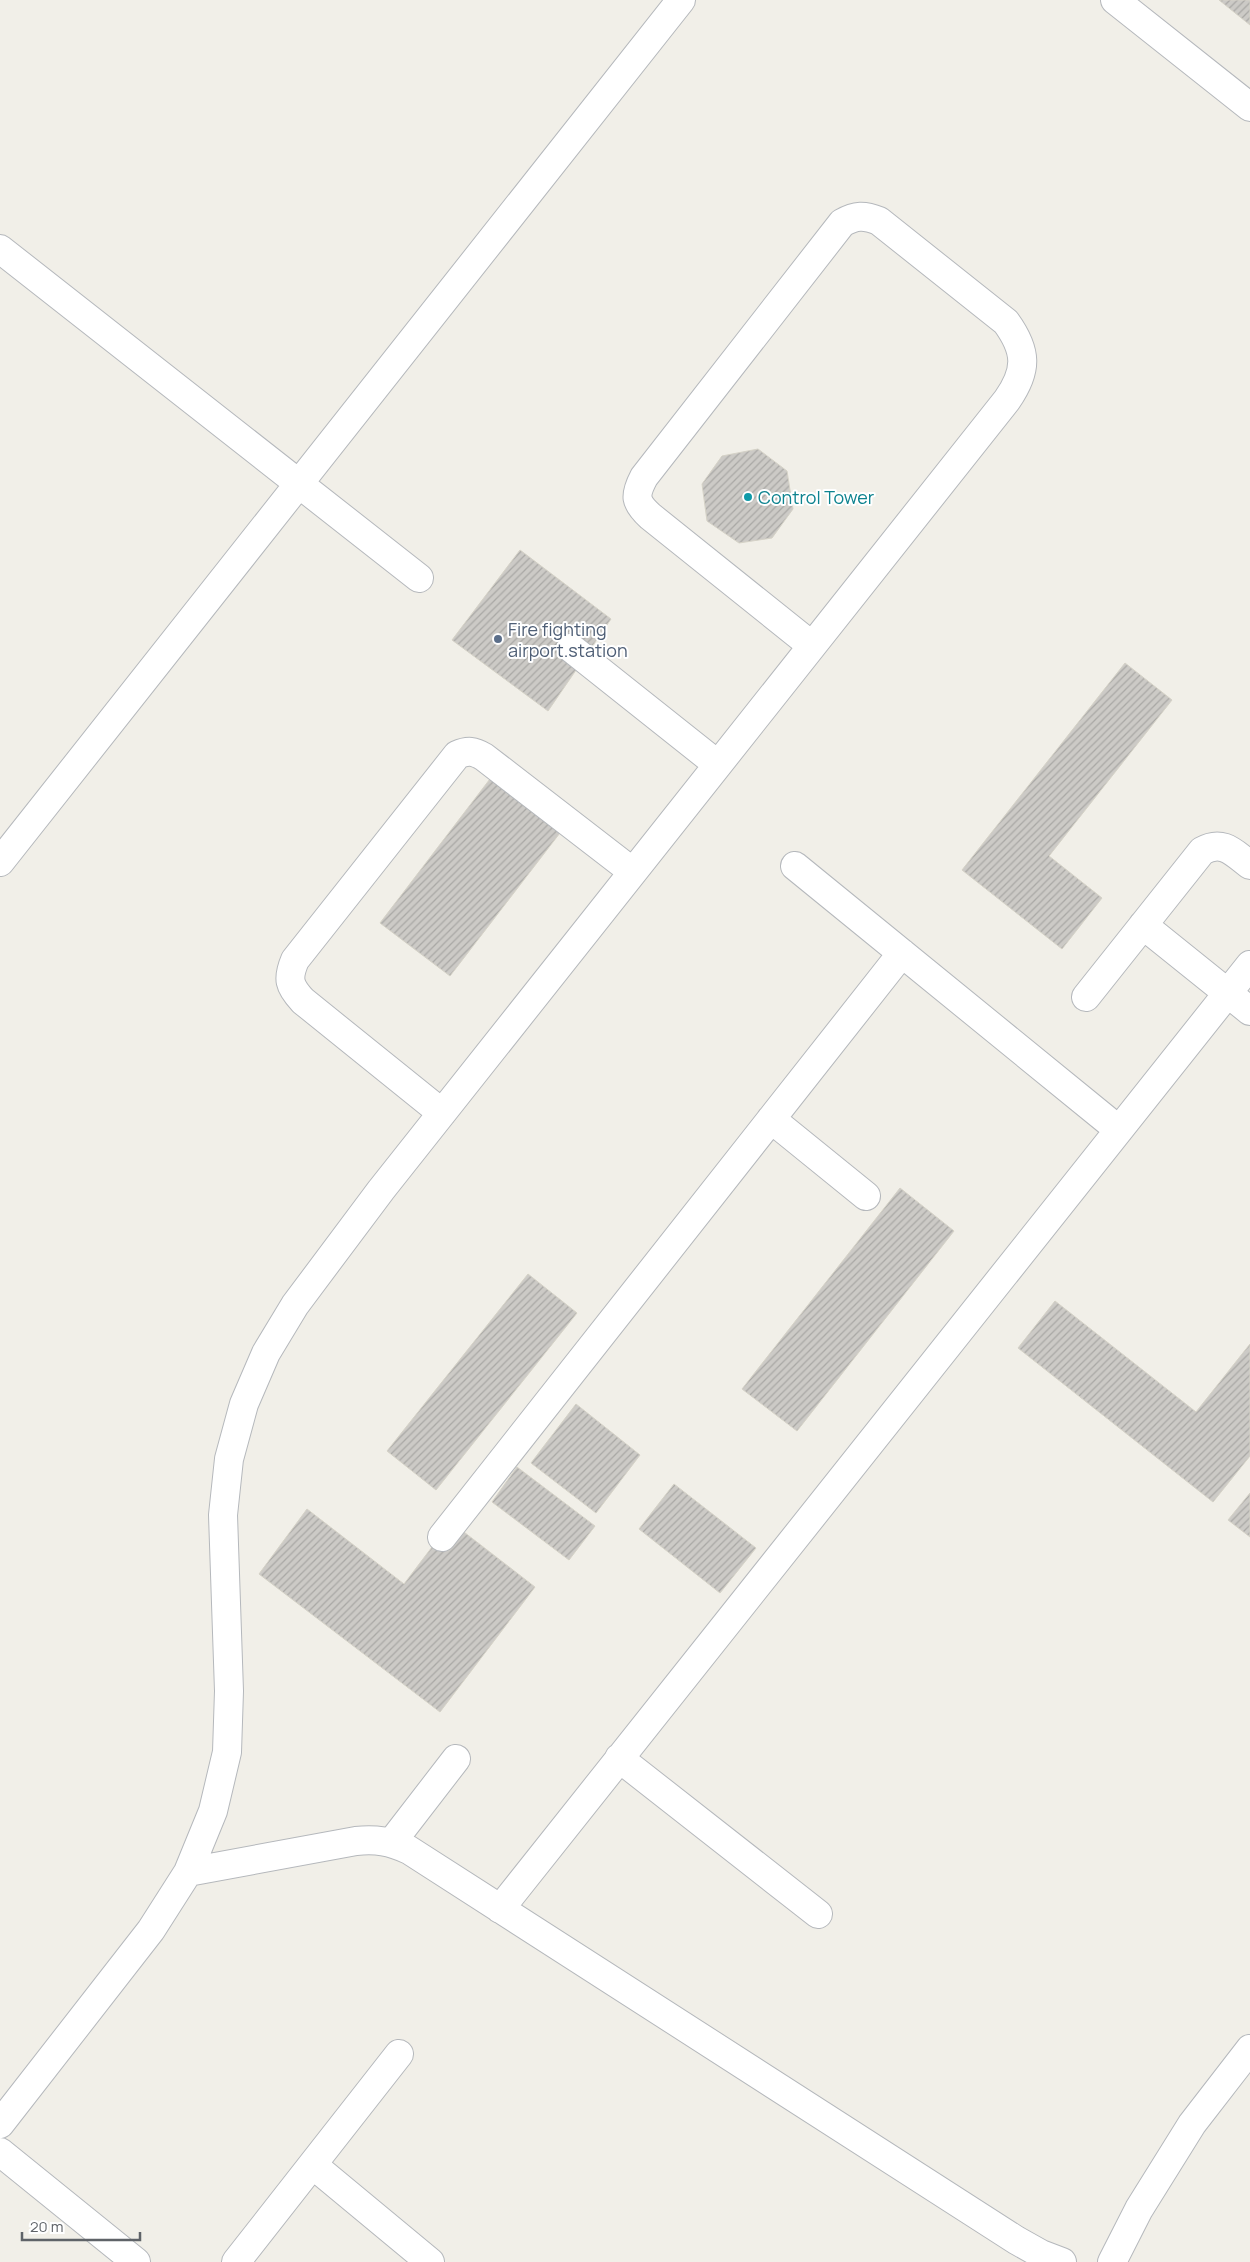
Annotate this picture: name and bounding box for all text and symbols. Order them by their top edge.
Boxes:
place label: Control Tower [758,485,875,509]
marker: Control Tower [742,491,754,503]
place label: Fire fighting airport.station [508,617,628,662]
marker: Fire fighting airport.station [492,633,504,645]
scale bar [22,2210,140,2242]
text: 20 m [30,2216,63,2237]

